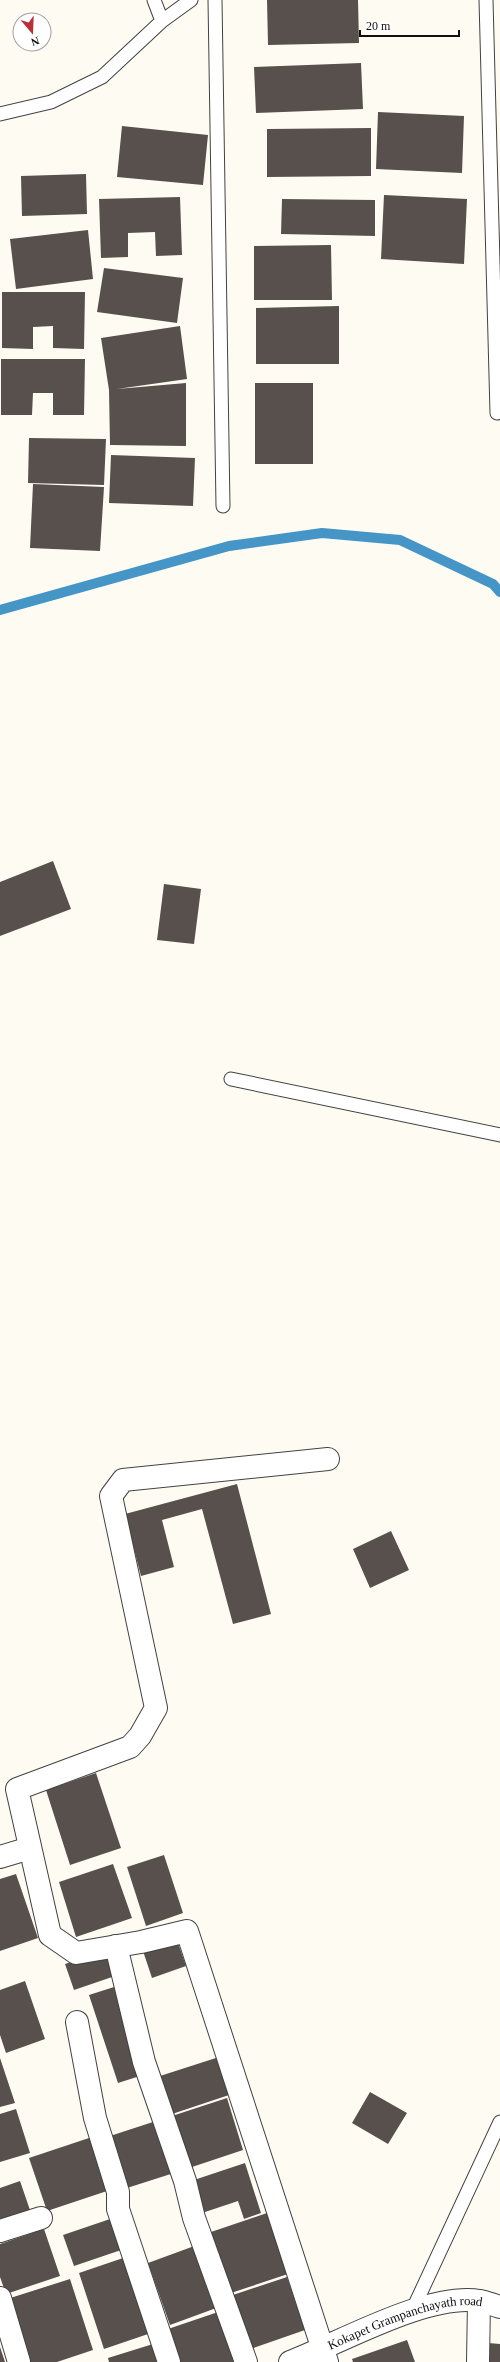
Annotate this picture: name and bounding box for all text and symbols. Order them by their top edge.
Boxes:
north arrow [12,12,52,52]
scale bar [360,12,459,38]
text: 20 m [366,19,391,33]
text: N [29,34,41,48]
street label: Kokapet Grampanchayath road [325,2292,484,2352]

